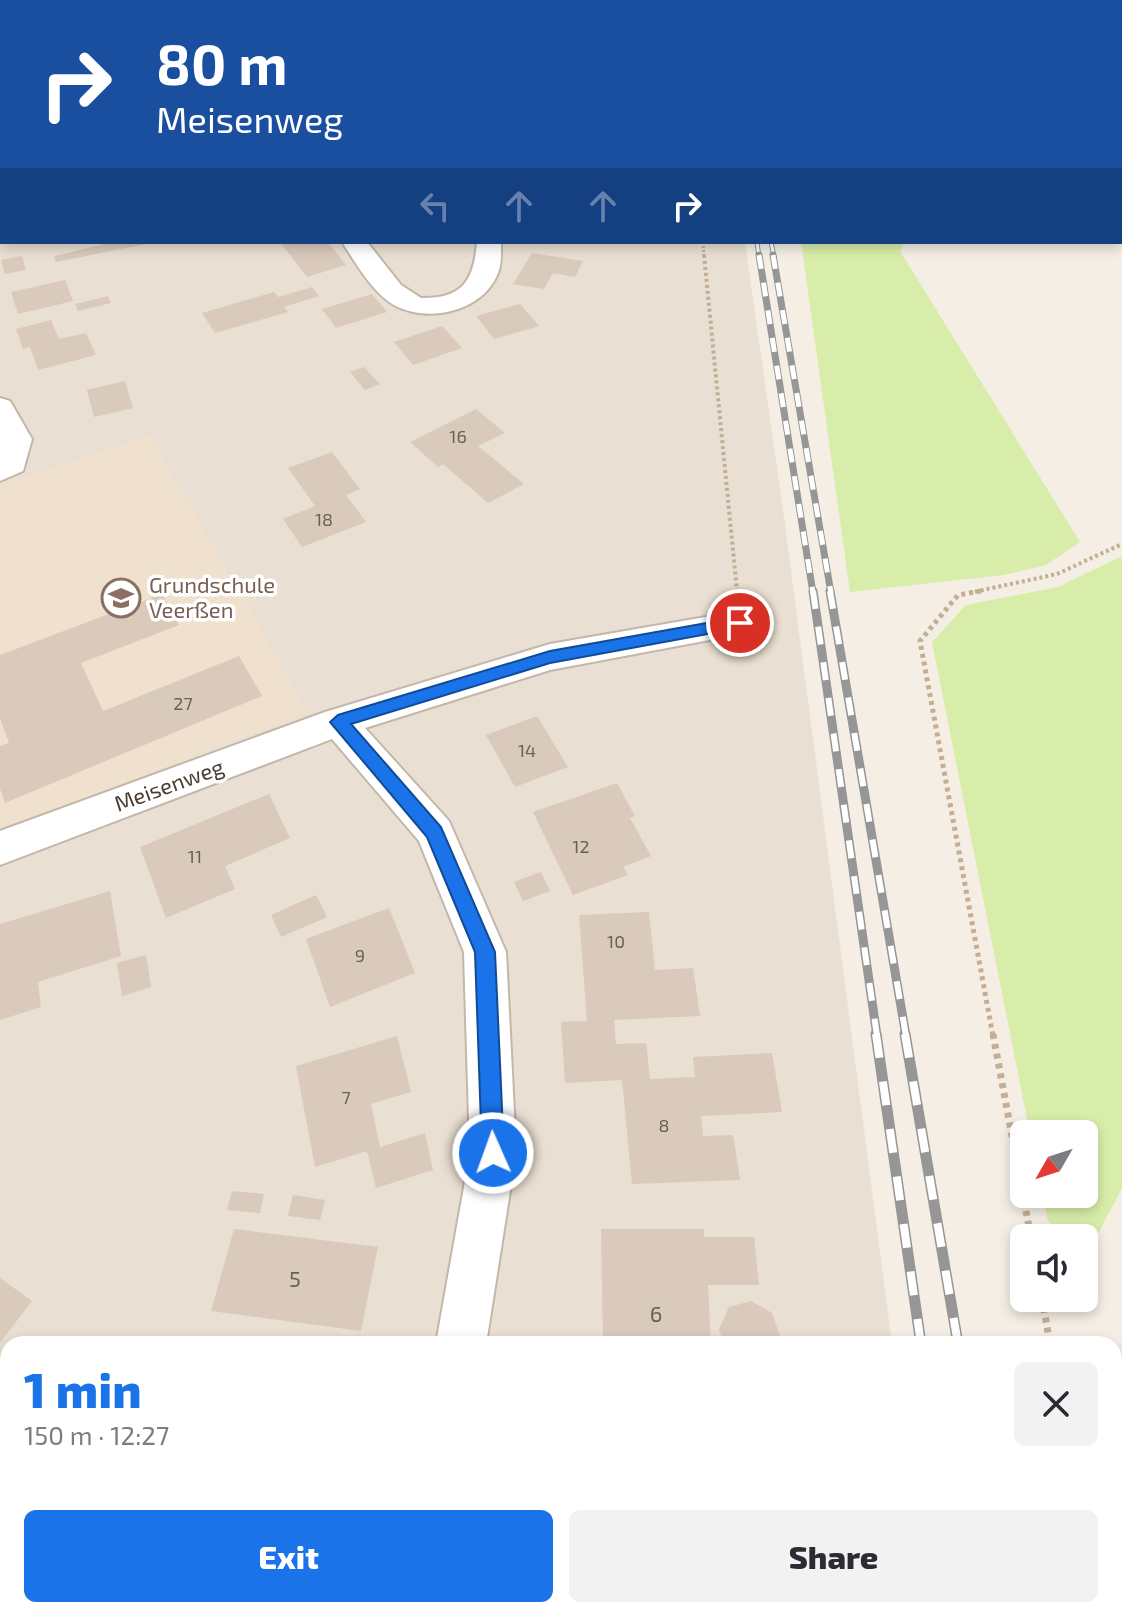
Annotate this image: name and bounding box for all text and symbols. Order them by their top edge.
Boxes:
text: 80 m [156,29,288,96]
icon: right [24,32,128,136]
text: Meisenweg [156,97,343,140]
icon: left [413,184,457,228]
icon: ahead [497,184,541,228]
icon: ahead [581,184,625,228]
icon: right [665,184,709,228]
house number: 16 [449,425,467,447]
house number: 18 [315,508,333,530]
place label: Grundschule Veerßen [149,571,275,622]
school or university icon: Grundschule Veerßen [100,577,142,619]
pin [706,589,774,657]
icon: arrive [718,601,762,645]
house number: 27 [173,692,193,714]
house number: 14 [518,739,536,761]
street label: Meisenweg [110,752,227,816]
house number: 12 [572,835,590,857]
house number: 11 [188,845,202,867]
house number: 10 [607,930,625,952]
house number: 9 [355,944,365,966]
house number: 7 [341,1086,351,1108]
position arrow [451,1111,535,1195]
house number: 8 [659,1114,669,1136]
north arrow [1010,1120,1098,1208]
map controls [1010,1120,1098,1312]
button: sound [1010,1224,1098,1312]
house number: 5 [289,1265,301,1291]
house number: 6 [650,1300,662,1326]
text: 1 min [24,1360,142,1418]
button: close [1014,1362,1098,1446]
text: 150 m · 12:27 [24,1419,169,1450]
button: Exit [24,1510,553,1602]
button: Share [569,1510,1098,1602]

